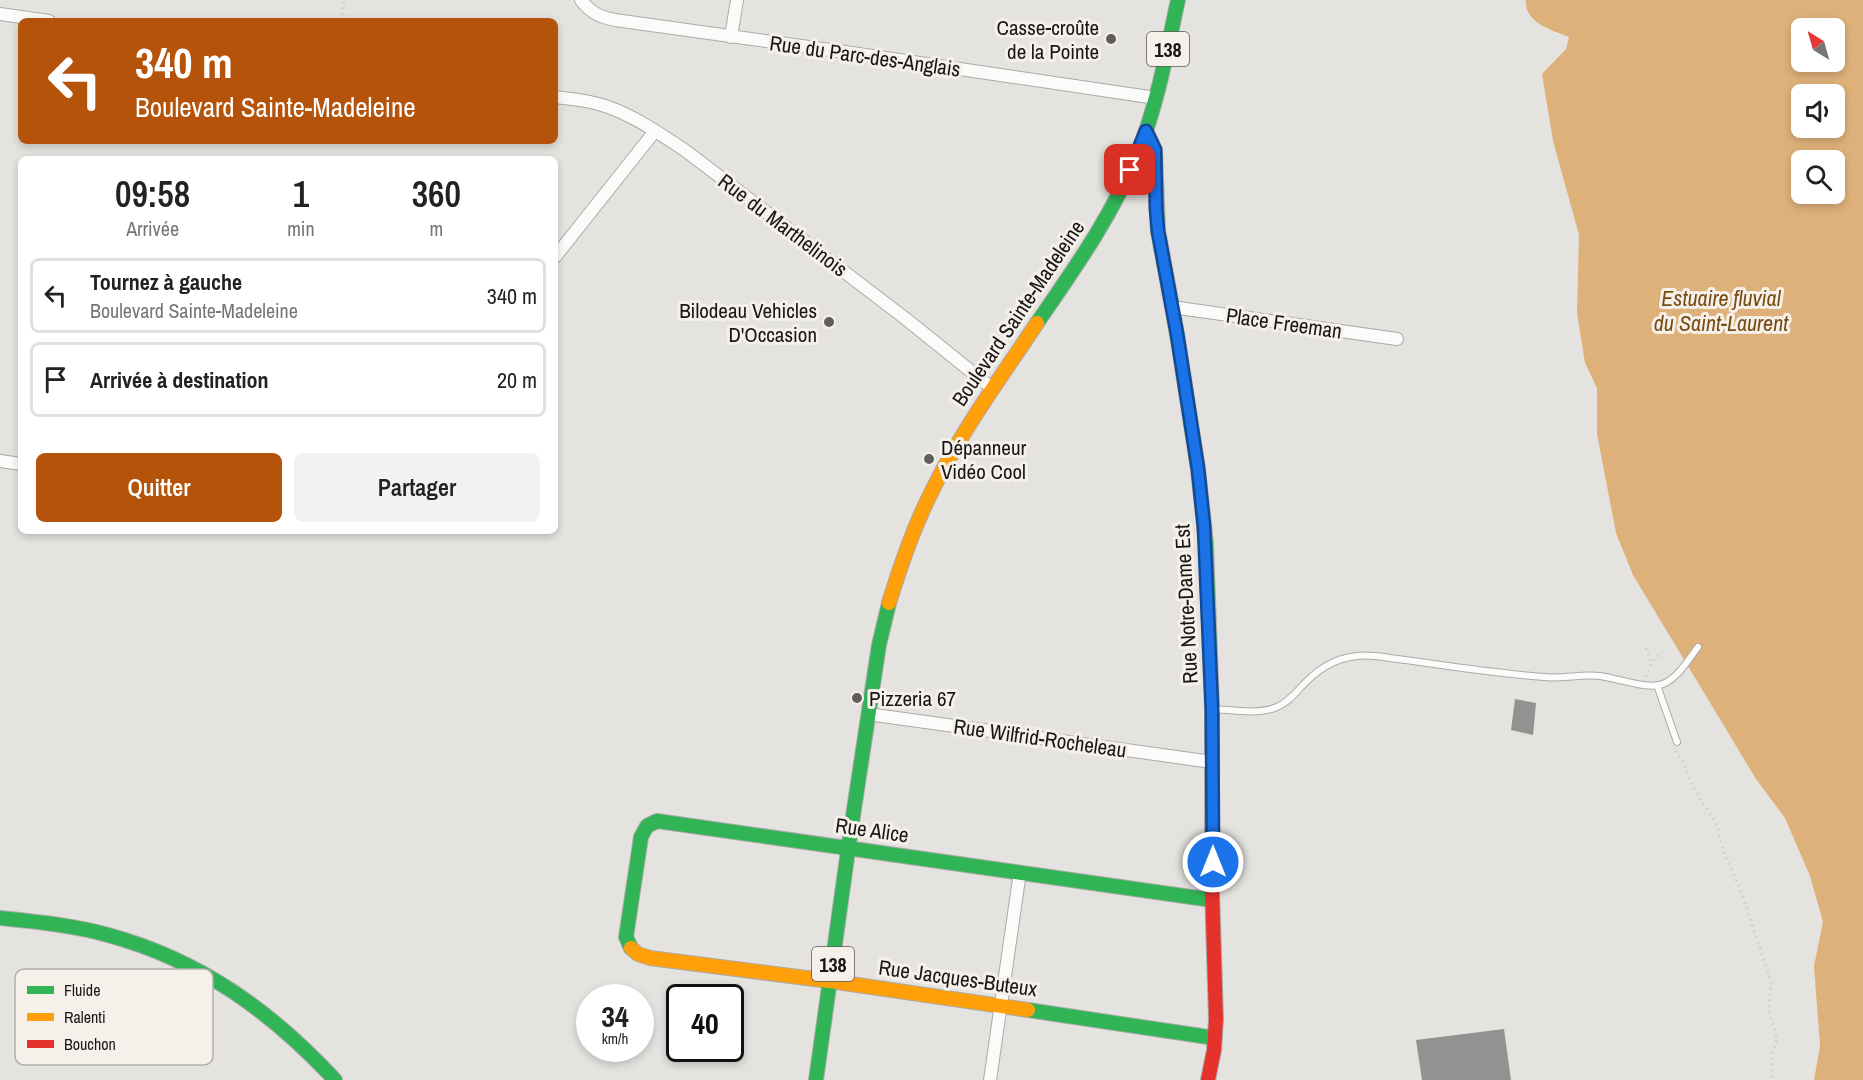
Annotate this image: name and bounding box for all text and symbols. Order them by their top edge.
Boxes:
place label: Casse-croûte de la Pointe [997,13,1099,66]
north arrow [1791,18,1845,72]
map controls [1791,18,1845,204]
street label: Rue du Parc-des-Anglais [768,28,962,84]
marker: Casse-croûte de la Pointe [1104,32,1118,46]
road number: 138 [1147,32,1189,66]
text: 340 m [135,35,233,91]
icon: left [36,42,114,120]
button: sound [1791,84,1845,138]
text: Boulevard Sainte-Madeleine [135,89,416,125]
pin [1104,144,1155,195]
button: search [1791,150,1845,204]
icon: arrive [1113,153,1146,186]
street label: Rue du Marthelinois [712,167,854,283]
text: 09:58 [115,170,190,218]
text: 1 [293,170,309,218]
text: 360 [412,170,461,218]
street label: Boulevard Sainte-Madeleine [945,214,1091,412]
text: Arrivée [126,215,179,242]
text: min [287,215,315,242]
text: m [429,215,443,242]
text: Tournez à gauche [90,267,242,297]
icon: left [39,279,72,312]
text: 340 m [487,281,537,311]
water label: Estuaire fluvial du Saint-Laurent [1654,283,1789,338]
place label: Bilodeau Vehicles D'Occasion [679,296,817,349]
text: Boulevard Sainte-Madeleine [90,297,298,324]
street label: Place Freeman [1224,301,1344,345]
marker: Bilodeau Vehicles D'Occasion [822,315,836,329]
icon: arrive [39,363,72,396]
text: Arrivée à destination [90,365,268,395]
text: 20 m [497,365,537,395]
place label: Dépanneur Vidéo Cool [941,433,1026,486]
marker: Dépanneur Vidéo Cool [922,452,936,466]
button: Quitter [36,453,282,522]
button: Partager [294,453,540,522]
street label: Rue Notre-Dame Est [1167,523,1205,685]
place label: Pizzeria 67 [869,684,956,713]
marker: Pizzeria 67 [850,691,864,705]
street label: Rue Wilfrid-Rocheleau [952,712,1128,764]
street label: Rue Alice [833,811,911,849]
position arrow [1181,830,1245,894]
road number: 138 [812,947,854,981]
street label: Rue Jacques-Buteux [877,953,1040,1004]
legend [15,969,213,1065]
text: Fluide [64,979,100,1001]
speed limit sign: 40 [666,984,744,1062]
text: 34 [601,996,629,1036]
text: Ralenti [64,1006,106,1028]
text: km/h [602,1028,628,1049]
text: Bouchon [64,1033,116,1055]

